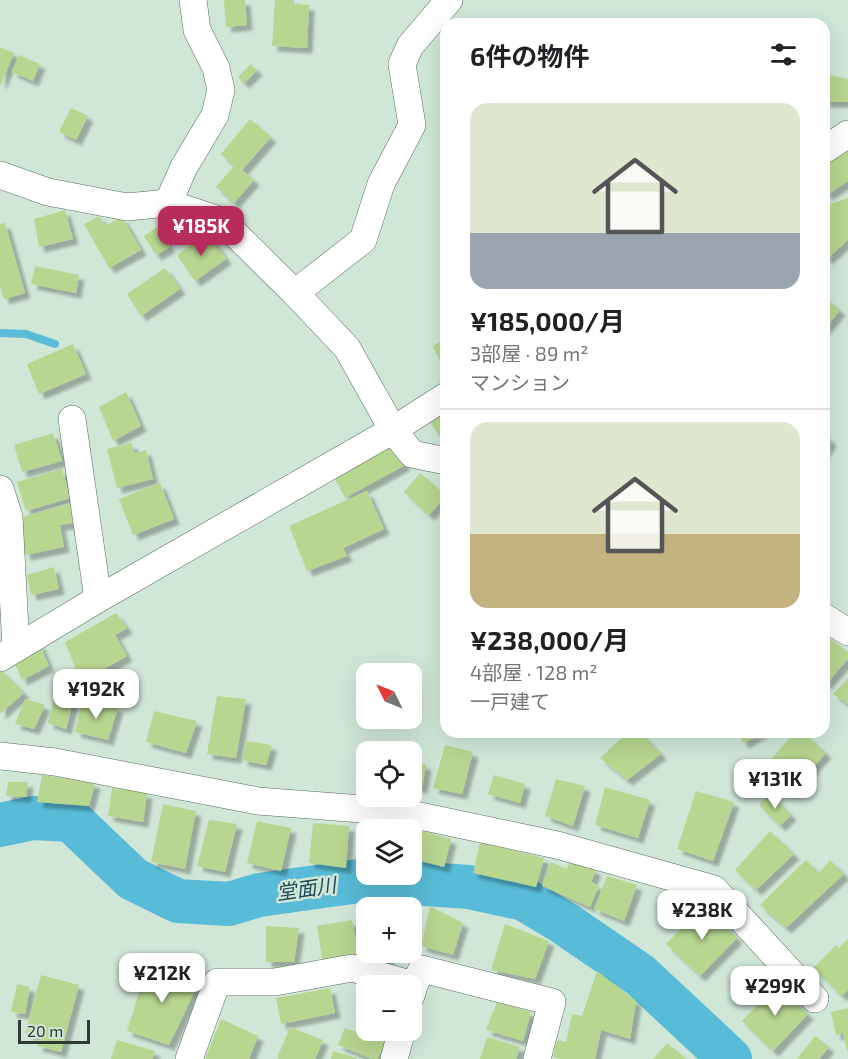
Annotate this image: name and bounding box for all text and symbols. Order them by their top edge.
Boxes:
icon: filters [767,38,800,71]
text: 6件の物件 [470,40,589,71]
icon: home [581,142,689,250]
pin: ¥185K [159,206,243,257]
text: ¥185K [172,213,230,237]
text: ¥185,000/月 [470,305,625,336]
text: 3部屋 · 89 m² [470,341,589,365]
text: マンション [470,370,570,394]
icon: home [581,461,689,569]
text: ¥238,000/月 [470,624,629,655]
text: 4部屋 · 128 m² [470,660,598,684]
north arrow [356,663,422,729]
map controls [356,663,422,1041]
pin: ¥192K [54,669,138,720]
text: ¥192K [67,676,125,700]
text: 一戸建て [470,689,550,713]
button: locate [356,741,422,807]
pin: ¥131K [733,759,817,810]
text: ¥131K [748,766,802,790]
button: layers [356,819,422,885]
water label: 堂面川 [275,872,339,904]
pin: ¥238K [660,890,744,941]
button: + [356,897,422,963]
text: ¥238K [671,897,733,921]
pin: ¥212K [120,953,204,1004]
text: ¥212K [133,960,191,984]
pin: ¥299K [733,966,817,1017]
text: ¥299K [744,973,806,997]
button: − [356,975,422,1041]
scale bar [18,1017,90,1044]
text: 20 m [27,1021,63,1040]

